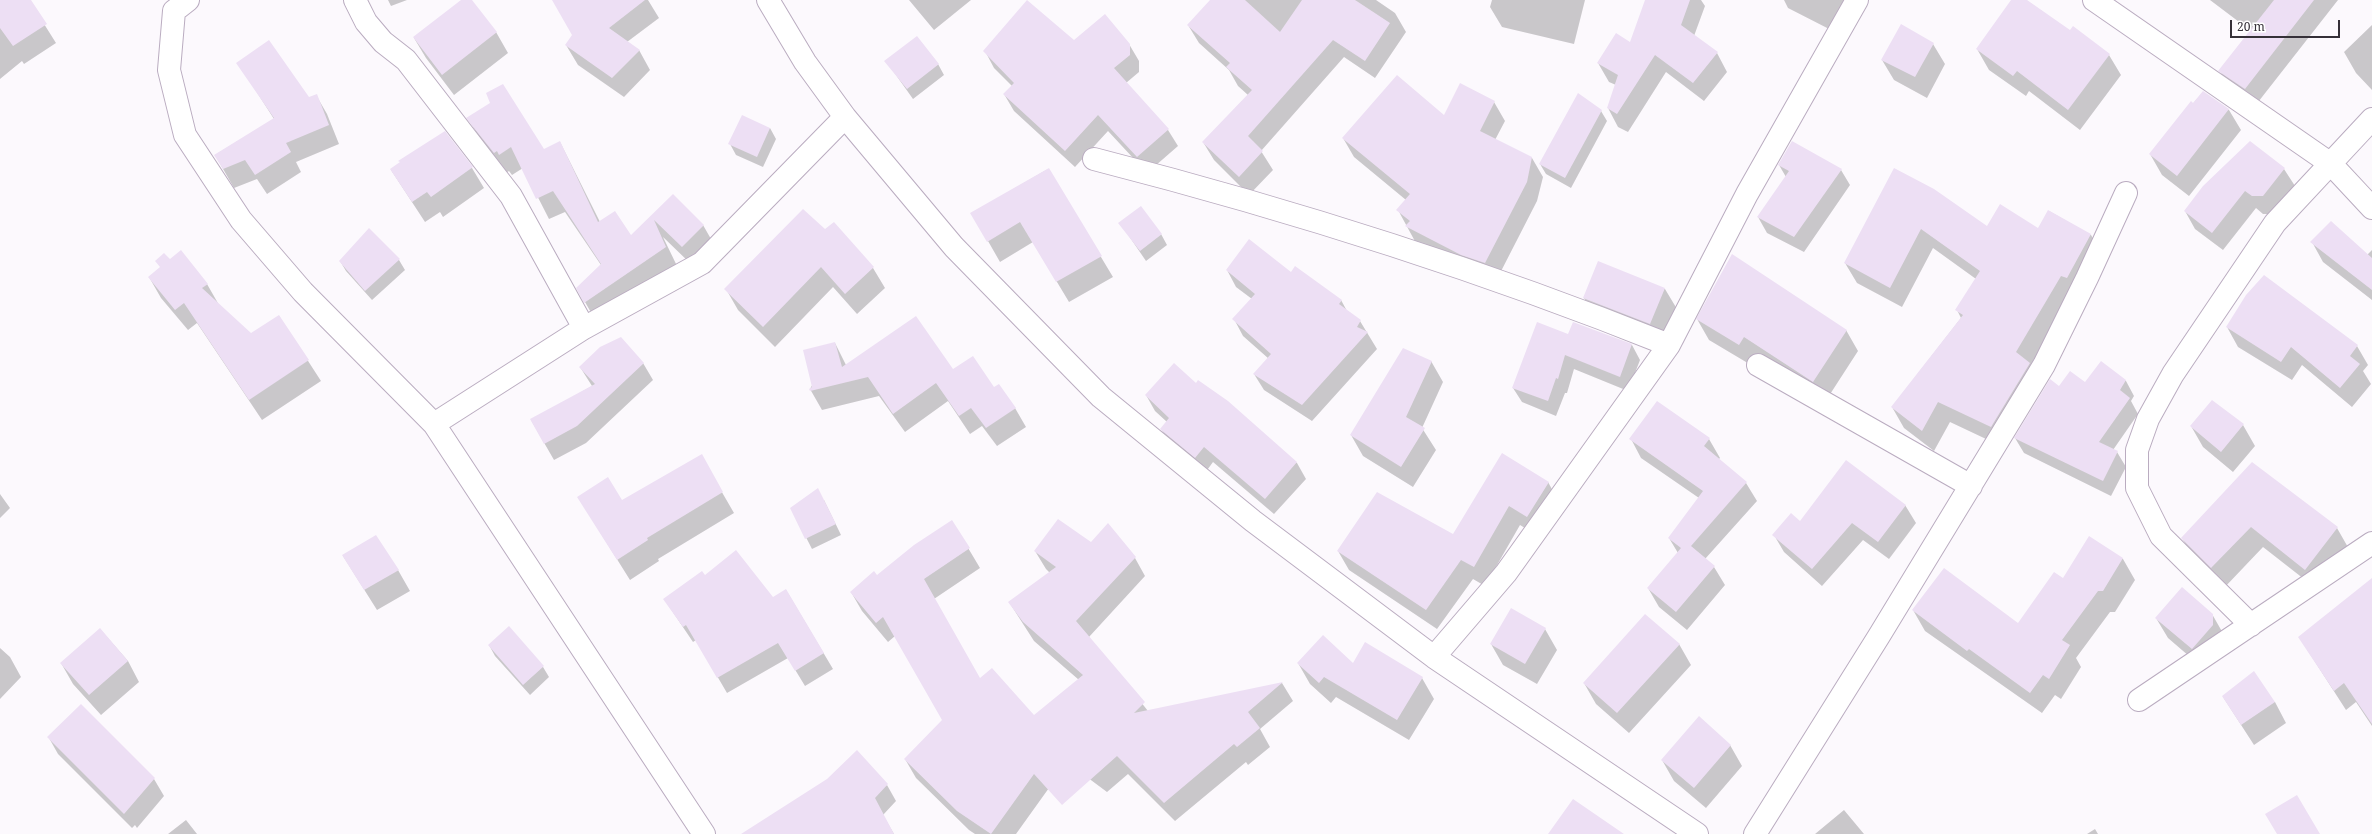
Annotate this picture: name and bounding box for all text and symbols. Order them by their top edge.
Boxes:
scale bar [2232,12,2342,38]
text: 20 m [2237,18,2265,35]

